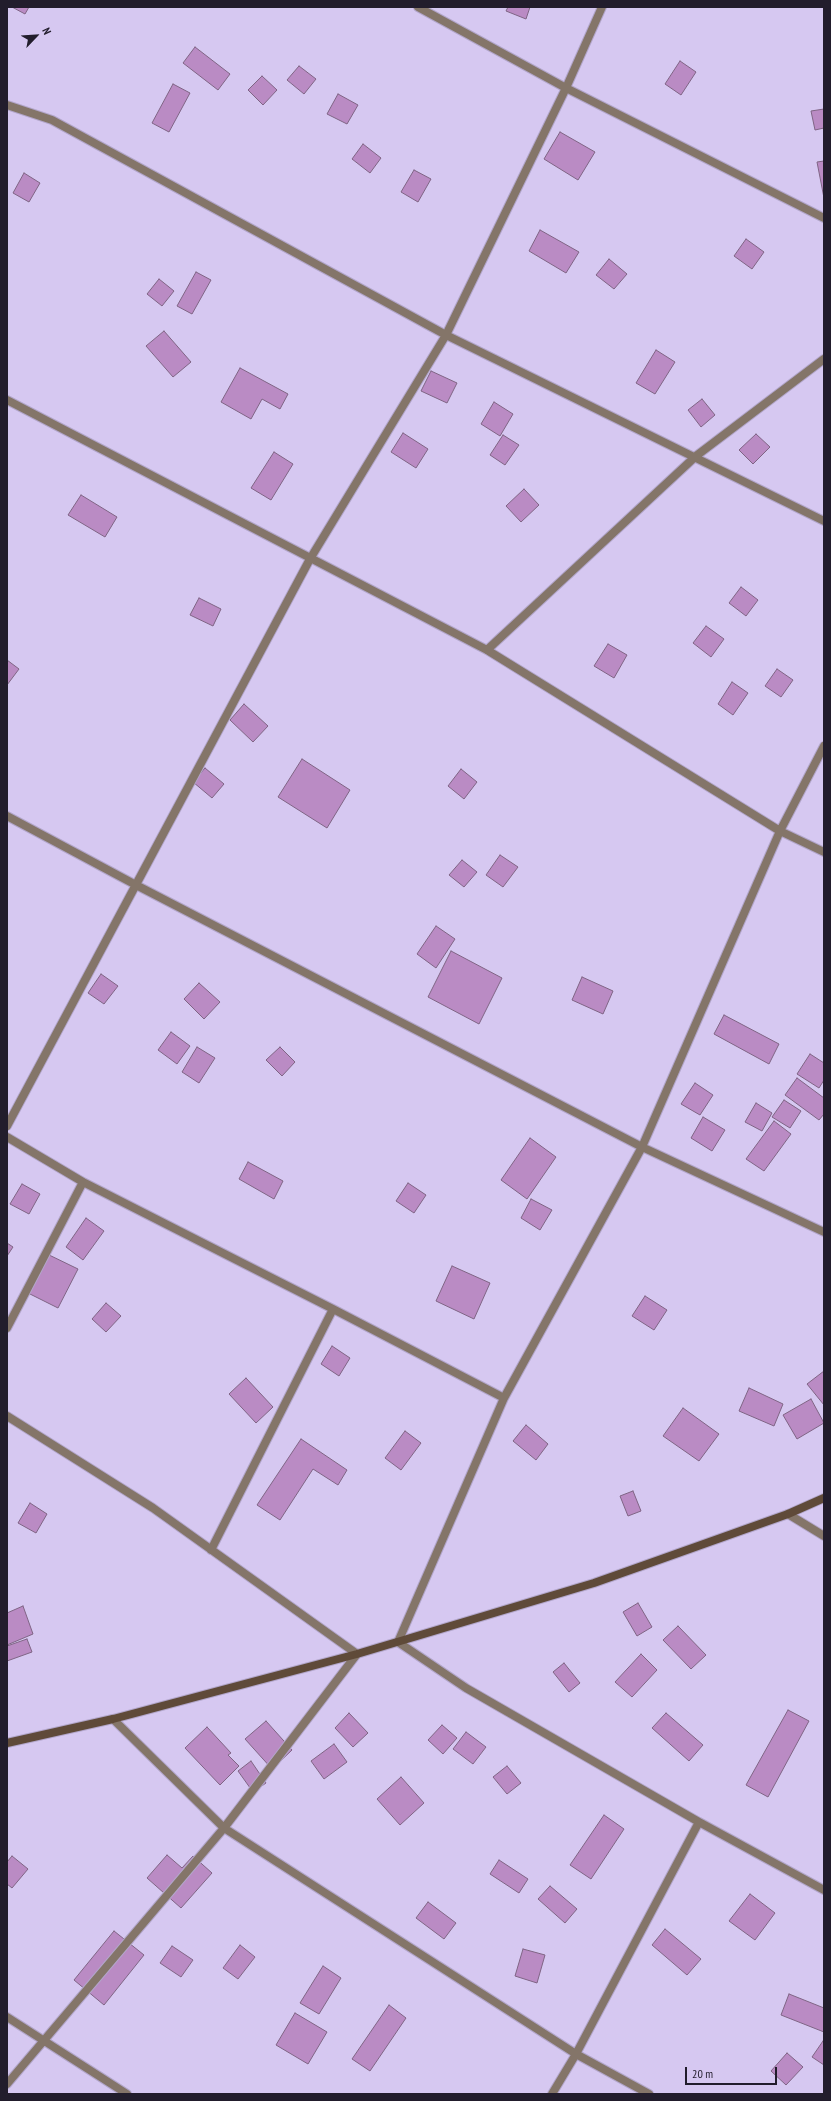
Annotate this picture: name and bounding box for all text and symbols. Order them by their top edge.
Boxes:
north arrow [16,16,56,56]
text: N [39,25,54,37]
scale bar [687,2059,779,2085]
text: 20 m [692,2066,713,2081]

